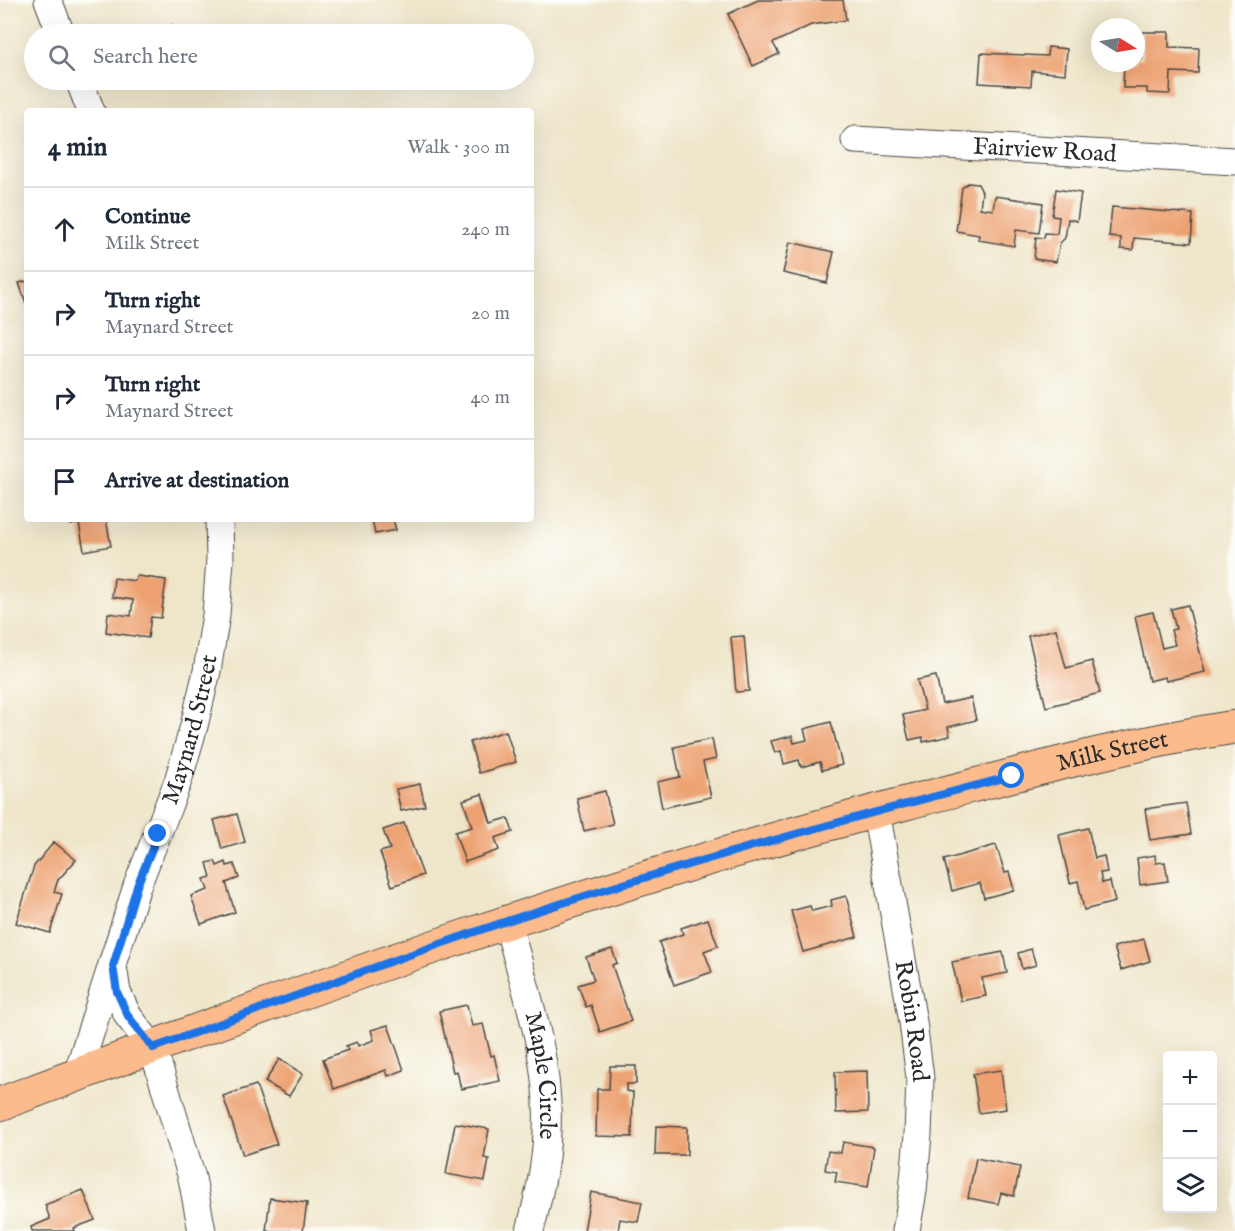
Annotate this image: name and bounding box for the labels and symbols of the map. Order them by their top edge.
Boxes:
north arrow [1091,18,1145,72]
street label: Fairview Road [972,131,1118,170]
street label: Maynard Street [155,652,225,809]
street label: Milk Street [1054,724,1171,779]
route start [998,762,1024,788]
route end [144,820,170,846]
street label: Robin Road [887,958,936,1084]
street label: Maple Circle [517,1009,563,1140]

